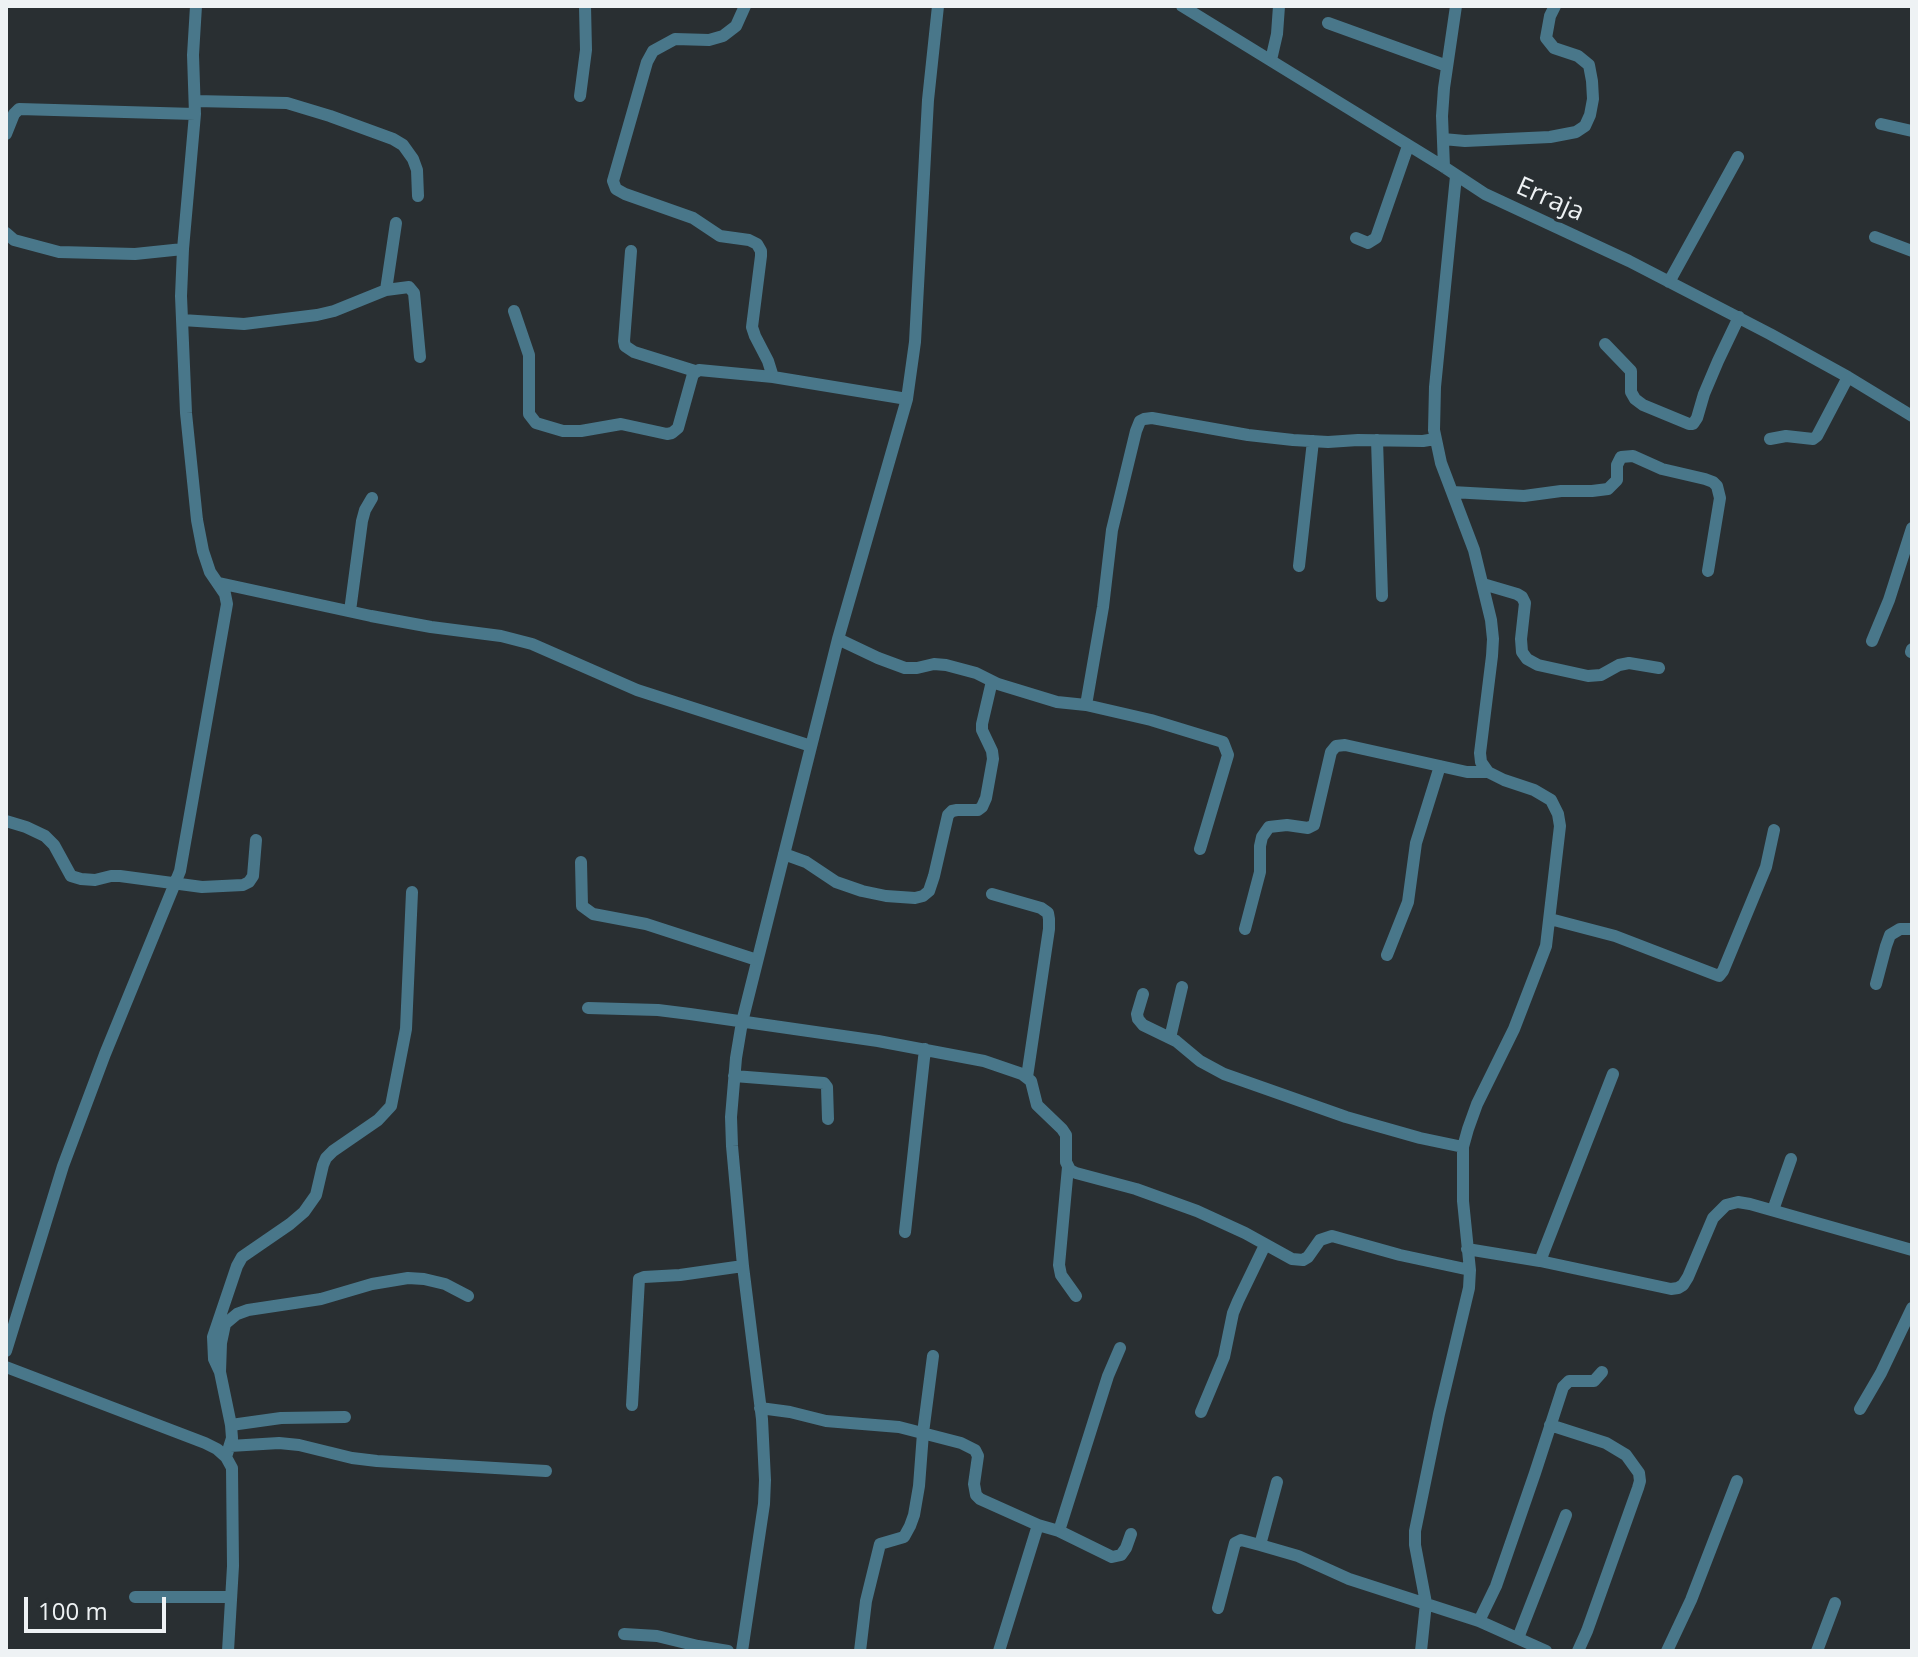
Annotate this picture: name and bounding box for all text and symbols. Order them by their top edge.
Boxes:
street label: Erraja [1511,171,1589,229]
scale bar [28,1581,170,1631]
text: 100 m [38,1594,108,1627]

